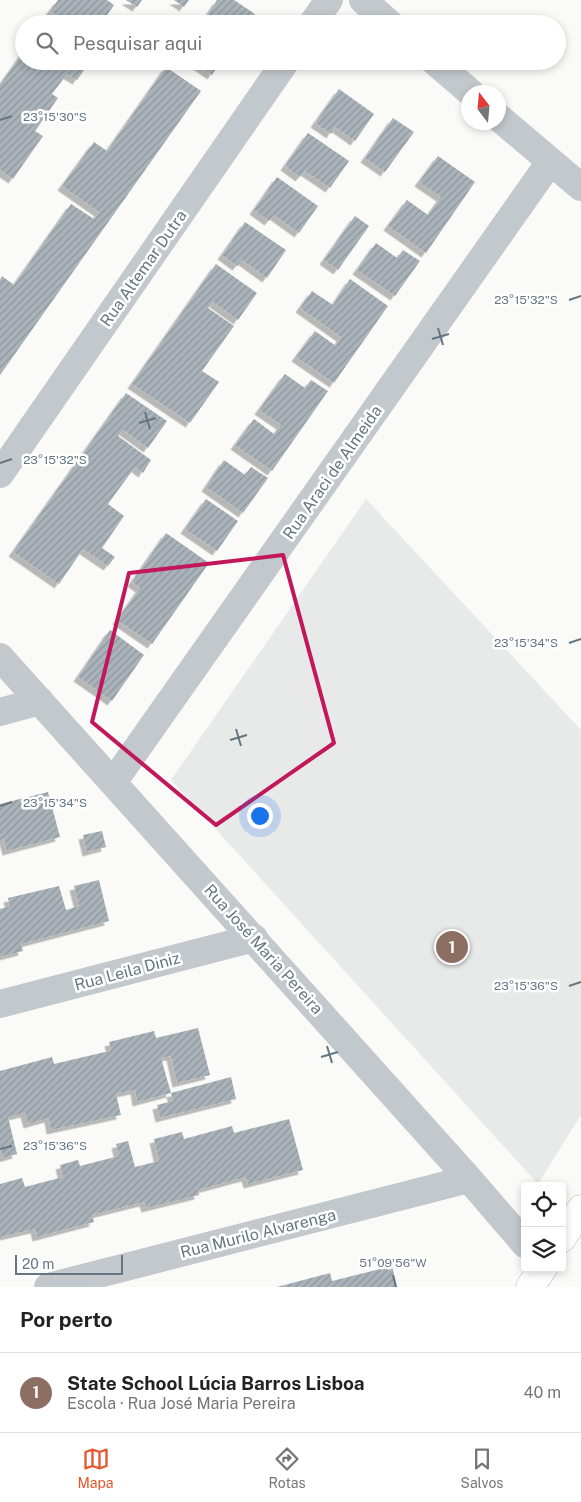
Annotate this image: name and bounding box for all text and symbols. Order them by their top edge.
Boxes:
search box [15,15,566,70]
icon: search [33,29,61,57]
text: Pesquisar aqui [73,32,202,54]
north arrow [461,85,506,130]
text: 23°15'30"S [23,110,87,124]
street label: Rua Altemar Dutra [96,206,191,330]
text: 23°15'32"S [494,293,558,307]
street label: Rua Araci de Almeida [279,402,386,543]
text: 23°15'32"S [23,453,87,467]
text: 23°15'34"S [494,636,558,650]
text: 23°15'34"S [23,796,87,810]
your location [247,803,273,829]
street label: Rua José Maria Pereira [200,881,327,1018]
pin: 1 [436,928,468,966]
street label: Rua Leila Diniz [72,948,182,995]
text: 23°15'36"S [494,979,558,993]
text: 23°15'36"S [23,1139,87,1153]
map controls [521,1182,566,1272]
button: locate [521,1182,566,1227]
street label: Rua Murilo Alvarenga [178,1205,338,1262]
button: layers [521,1227,566,1272]
scale bar [15,1252,122,1275]
text: 20 m [22,1256,54,1272]
text: 51°09'56"W [359,1256,427,1270]
text: Por perto [20,1307,113,1332]
text: State School Lúcia Barros Lisboa [67,1372,365,1394]
text: 1 [33,1383,39,1402]
text: 40 m [523,1383,561,1402]
text: Escola · Rua José Maria Pereira [67,1394,295,1413]
tab: Mapa [77,1445,114,1491]
tab: Rotas [269,1445,306,1491]
tab: Salvos [461,1445,503,1491]

